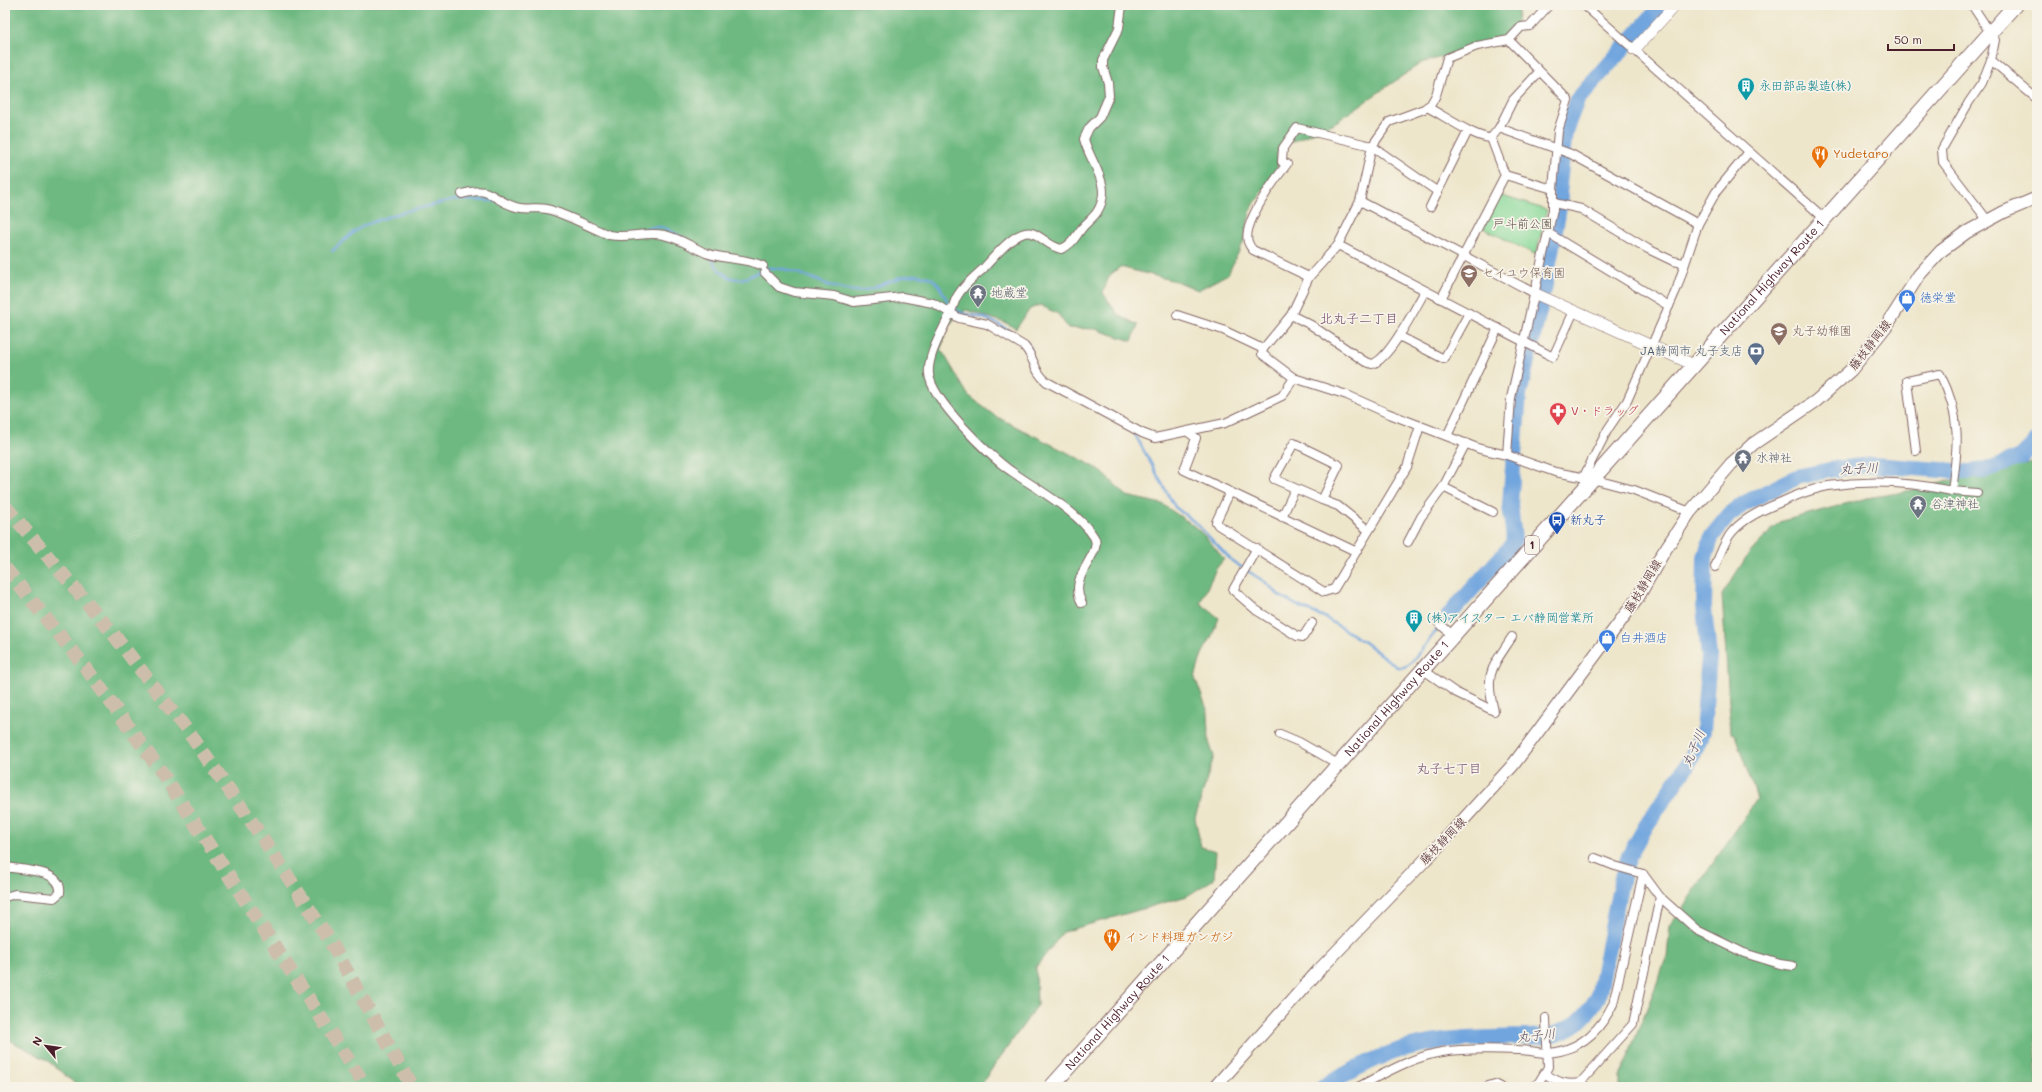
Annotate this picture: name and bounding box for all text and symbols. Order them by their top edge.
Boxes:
scale bar [1888,26,1954,52]
text: 50 m [1894,31,1922,47]
building icon: 永田部品製造(株) [1736,76,1756,101]
place label: 永田部品製造(株) [1759,77,1851,93]
restaurant icon: Yudetaro [1810,144,1830,169]
place label: Yudetaro [1833,145,1888,161]
park label: 戸斗前公園 [1493,215,1553,231]
street label: National Highway Route 1 [1716,216,1827,338]
school or university icon: セイユウ保育園 [1459,263,1479,288]
place label: セイユウ保育園 [1482,264,1566,280]
temple icon: 地蔵堂 [968,283,988,308]
place label: 地蔵堂 [991,284,1027,300]
shop icon: 徳栄堂 [1897,288,1917,313]
place label: 徳栄堂 [1920,289,1956,305]
district label: 北丸子二丁目 [1320,309,1398,326]
street label: 藤枝静岡線 [1844,316,1894,373]
school or university icon: 丸子幼稚園 [1769,321,1789,346]
place label: 丸子幼稚園 [1792,322,1852,338]
bank icon: JA静岡市 丸子支店 [1746,341,1766,366]
place label: JA静岡市 丸子支店 [1640,342,1743,358]
pharmacy icon: V・ドラッグ [1548,401,1568,426]
place label: V・ドラッグ [1571,402,1639,418]
temple icon: 水神社 [1733,448,1753,473]
place label: 水神社 [1756,449,1792,465]
water label: 丸子川 [1839,458,1879,477]
temple icon: 谷津神社 [1908,494,1928,519]
place label: 谷津神社 [1931,495,1979,511]
bus stop icon: 新丸子 [1547,510,1567,535]
place label: 新丸子 [1570,511,1606,527]
road number: 1 [1525,536,1539,554]
street label: 藤枝静岡線 [1620,556,1664,615]
building icon: (株)アイスター エバ静岡営業所 [1404,608,1424,633]
place label: (株)アイスター エバ静岡営業所 [1427,609,1594,625]
shop icon: 白井酒店 [1597,628,1617,653]
place label: 白井酒店 [1620,629,1668,645]
street label: National Highway Route 1 [1340,637,1452,759]
water label: 丸子川 [1677,727,1708,769]
district label: 丸子七丁目 [1416,759,1482,776]
street label: 藤枝静岡線 [1416,813,1469,867]
restaurant icon: インド料理ガンガジ [1102,927,1122,952]
place label: インド料理ガンガジ [1125,928,1233,944]
street label: National Highway Route 1 [1061,950,1173,1073]
water label: 丸子川 [1516,1024,1556,1045]
north arrow [26,1026,66,1066]
text: N [28,1034,45,1048]

